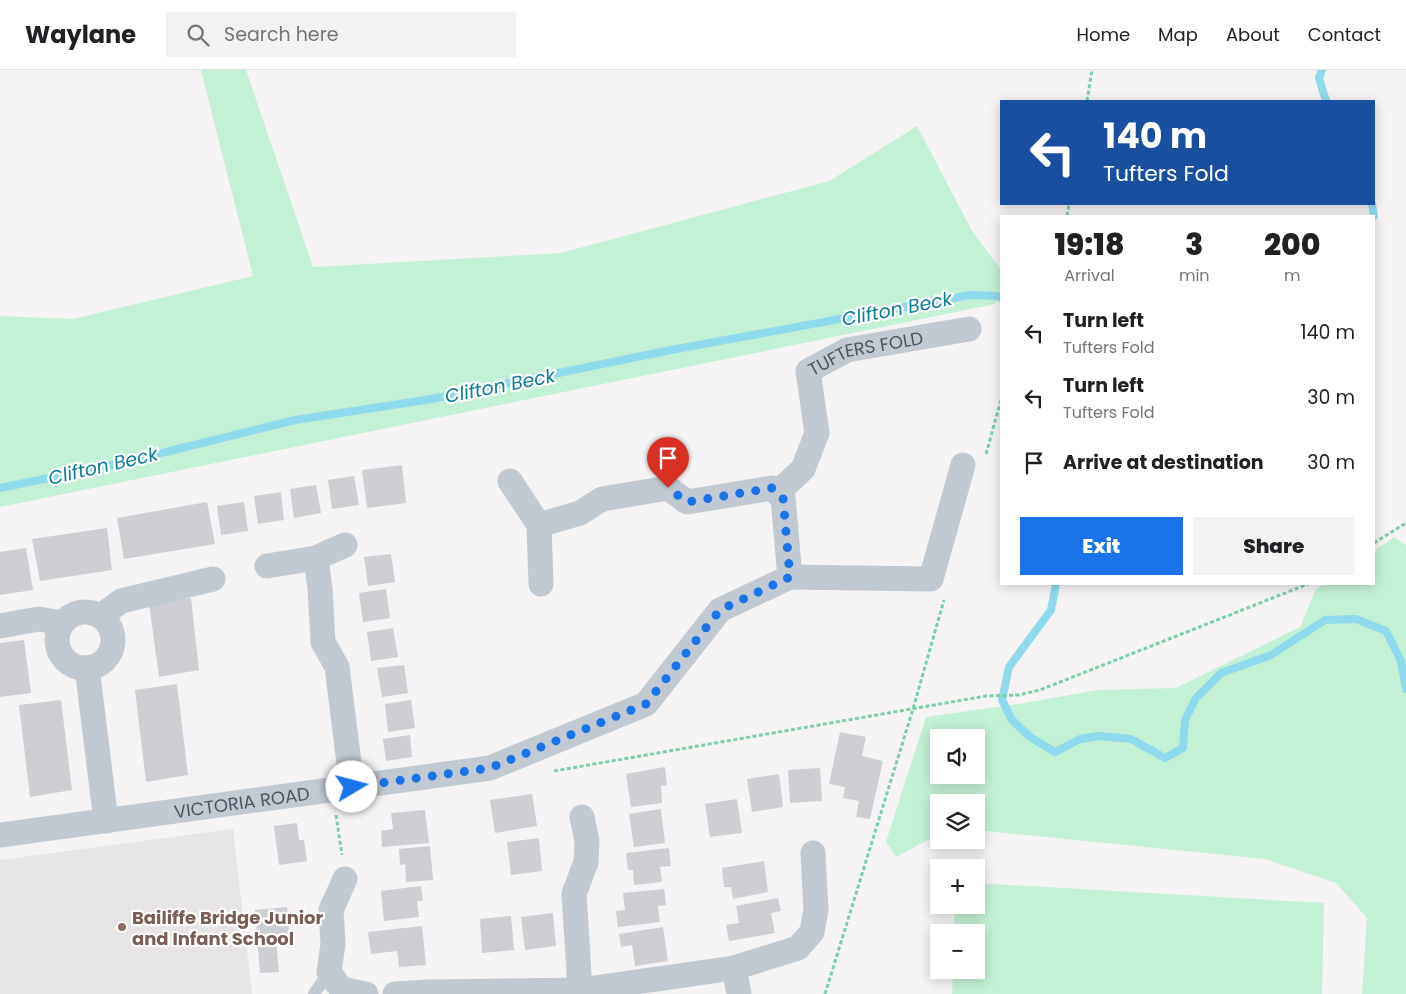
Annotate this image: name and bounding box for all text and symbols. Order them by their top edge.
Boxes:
search box [166,12,516,57]
text: Waylane [25,18,136,51]
icon: search [184,21,212,49]
text: Search here [224,21,339,48]
text: Home [1076,22,1130,47]
text: Map [1158,22,1198,47]
text: About [1226,22,1280,47]
text: Contact [1308,22,1381,47]
text: 140 m [1103,111,1207,160]
icon: left [1020,120,1085,185]
text: Tufters Fold [1103,158,1229,189]
text: 19:18 [1054,223,1125,266]
text: 3 [1185,223,1203,266]
text: 200 [1264,223,1321,266]
text: Arrival [1064,264,1115,287]
text: min [1179,264,1210,287]
text: m [1284,264,1301,287]
water label: Clifton Beck [839,285,956,333]
text: Turn left [1063,307,1144,334]
icon: left [1020,319,1048,347]
text: 140 m [1300,319,1355,346]
street label: TUFTERS FOLD [803,325,925,381]
text: Tufters Fold [1063,336,1155,359]
water label: Clifton Beck [442,362,559,410]
text: Turn left [1063,372,1144,399]
icon: left [1020,384,1048,412]
text: 30 m [1307,384,1355,411]
text: Tufters Fold [1063,401,1155,424]
pin [647,437,689,488]
water label: Clifton Beck [45,440,162,492]
icon: arrive [654,444,682,472]
icon: arrive [1020,449,1048,477]
text: Arrive at destination [1063,449,1264,476]
text: 30 m [1307,449,1355,476]
button: Exit [1020,517,1183,575]
button: Share [1193,517,1355,575]
map controls [930,729,985,979]
button: sound [930,729,985,784]
position arrow [325,760,377,812]
street label: VICTORIA ROAD [172,780,311,824]
button: layers [930,794,985,849]
button: + [930,859,985,914]
place label: Bailiffe Bridge Junior and Infant School [132,905,324,951]
marker: Bailiffe Bridge Junior and Infant School [116,921,128,933]
button: − [930,924,985,979]

